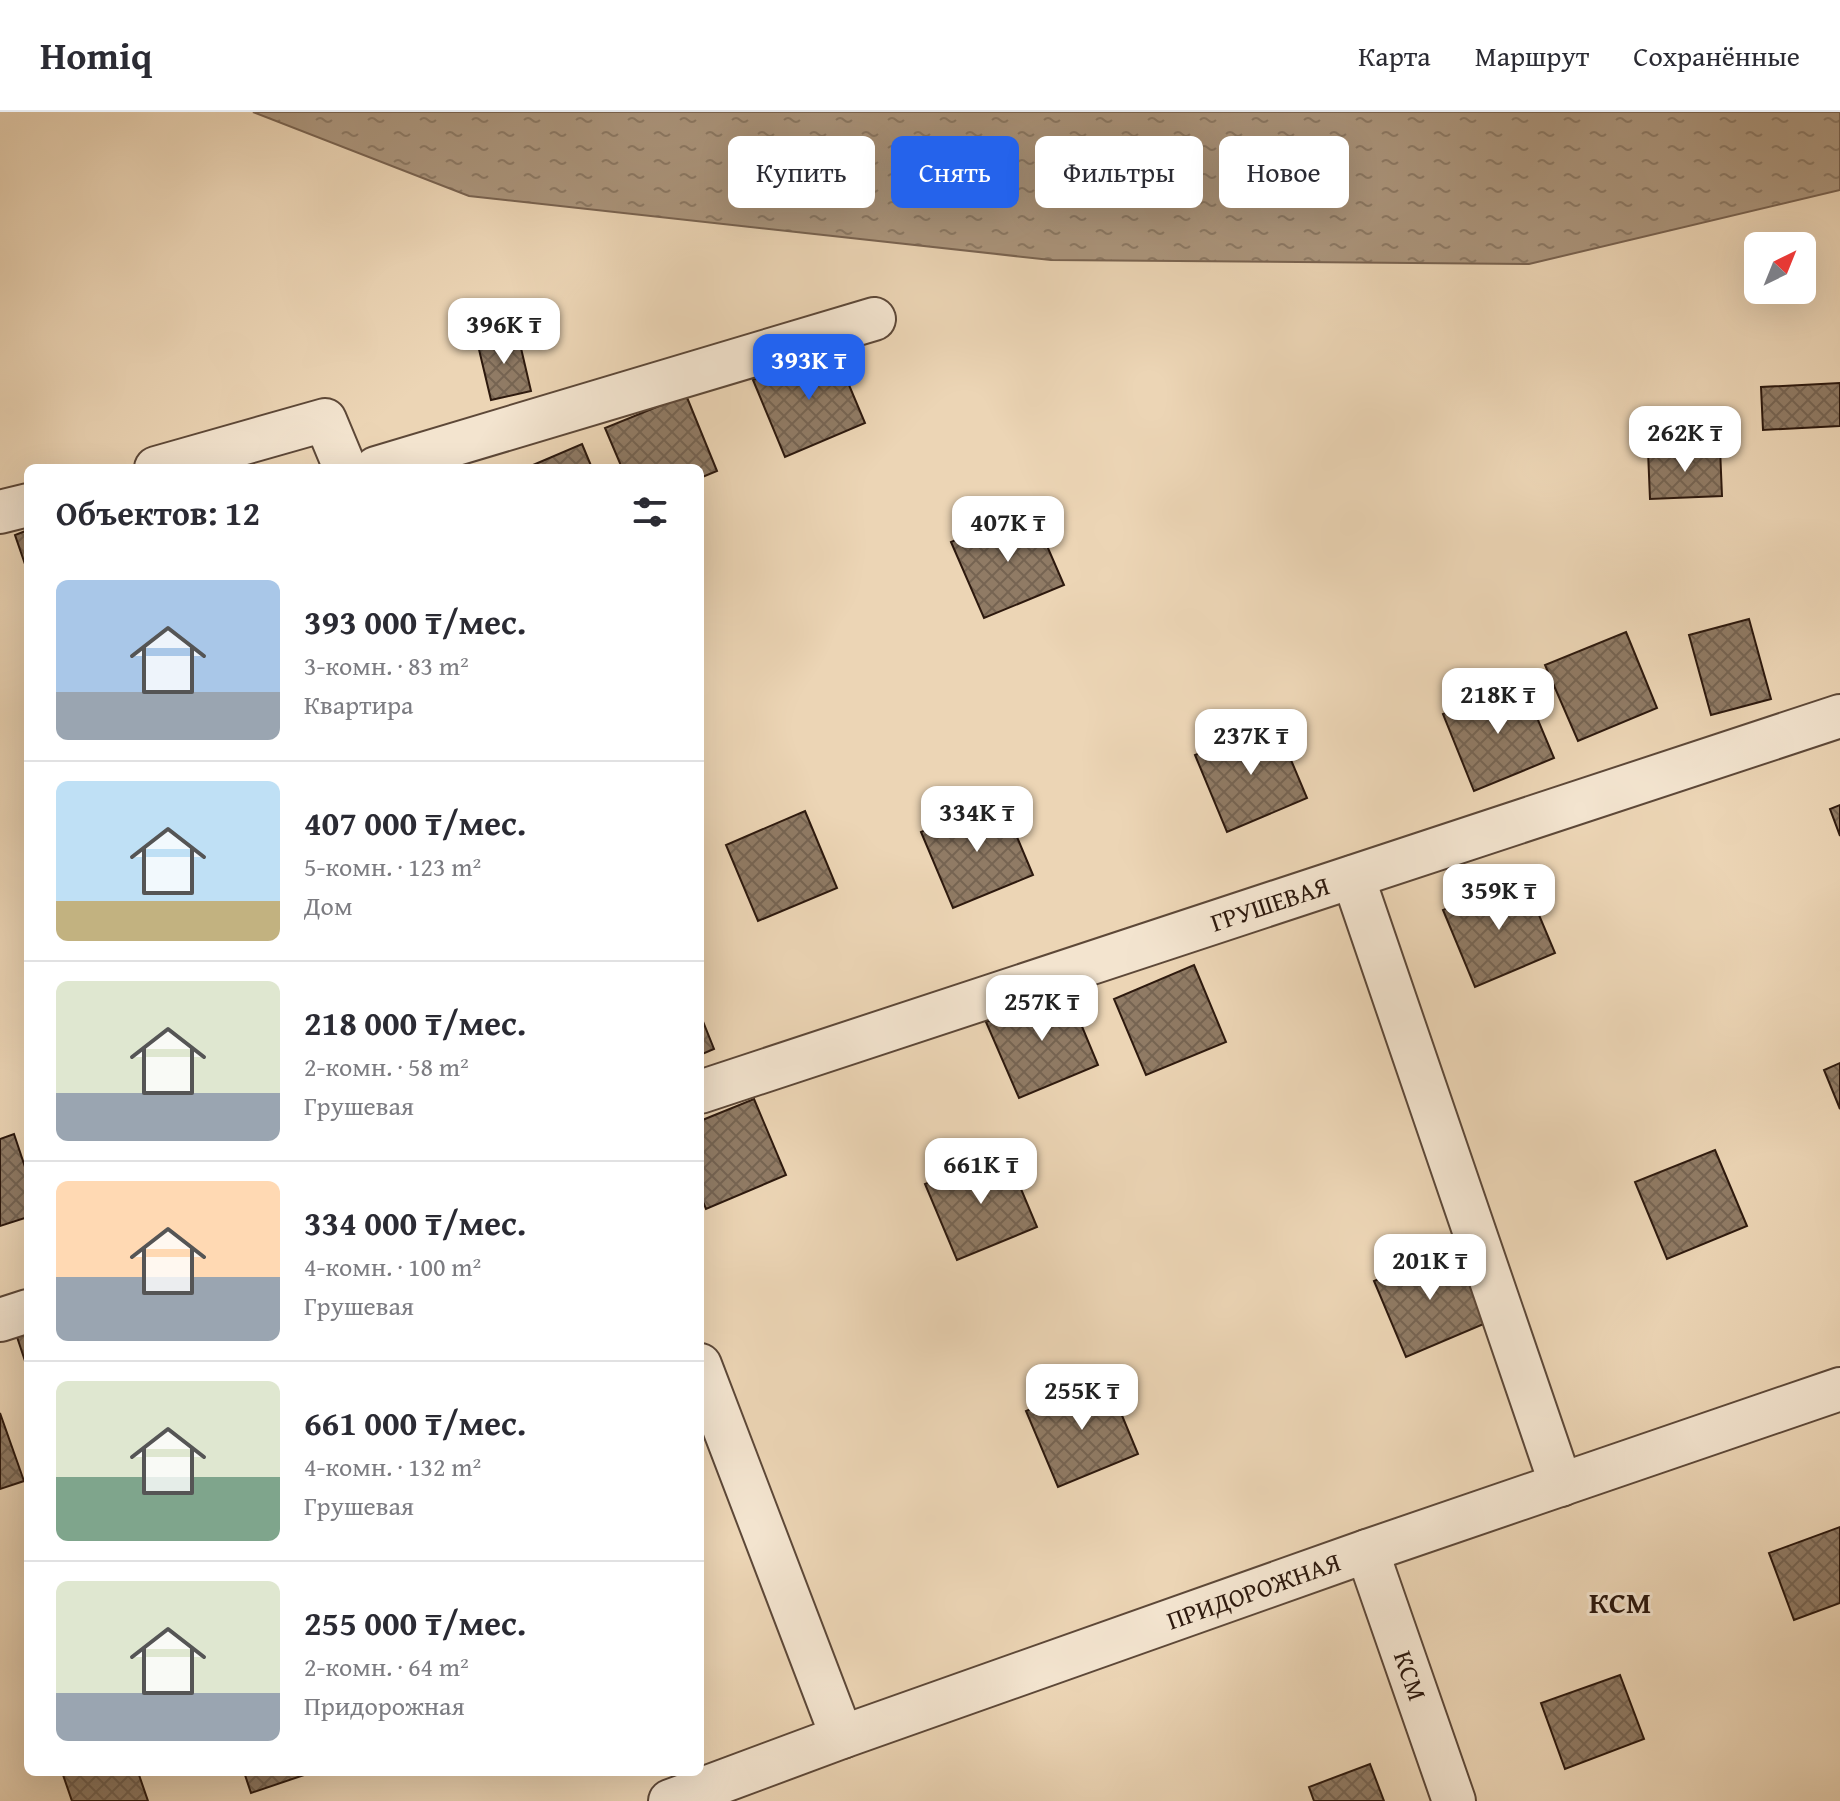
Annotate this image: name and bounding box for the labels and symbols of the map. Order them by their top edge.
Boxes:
north arrow [1744,232,1816,304]
pin: 396K ₸ [439,298,569,366]
pin: 393K ₸ [744,334,874,402]
pin: 262K ₸ [1620,406,1750,474]
pin: 407K ₸ [943,496,1073,564]
pin: 218K ₸ [1433,668,1563,736]
pin: 237K ₸ [1186,709,1316,777]
pin: 334K ₸ [912,786,1042,854]
pin: 359K ₸ [1434,864,1564,932]
street label: ГРУШЕВАЯ [1205,866,1334,941]
pin: 257K ₸ [977,975,1107,1043]
pin: 661K ₸ [916,1138,1046,1206]
pin: 201K ₸ [1365,1234,1495,1302]
pin: 255K ₸ [1017,1364,1147,1432]
street label: ПРИДОРОЖНАЯ [1161,1542,1345,1640]
district label: КСМ [1589,1580,1651,1624]
street label: КСМ [1384,1645,1438,1706]

